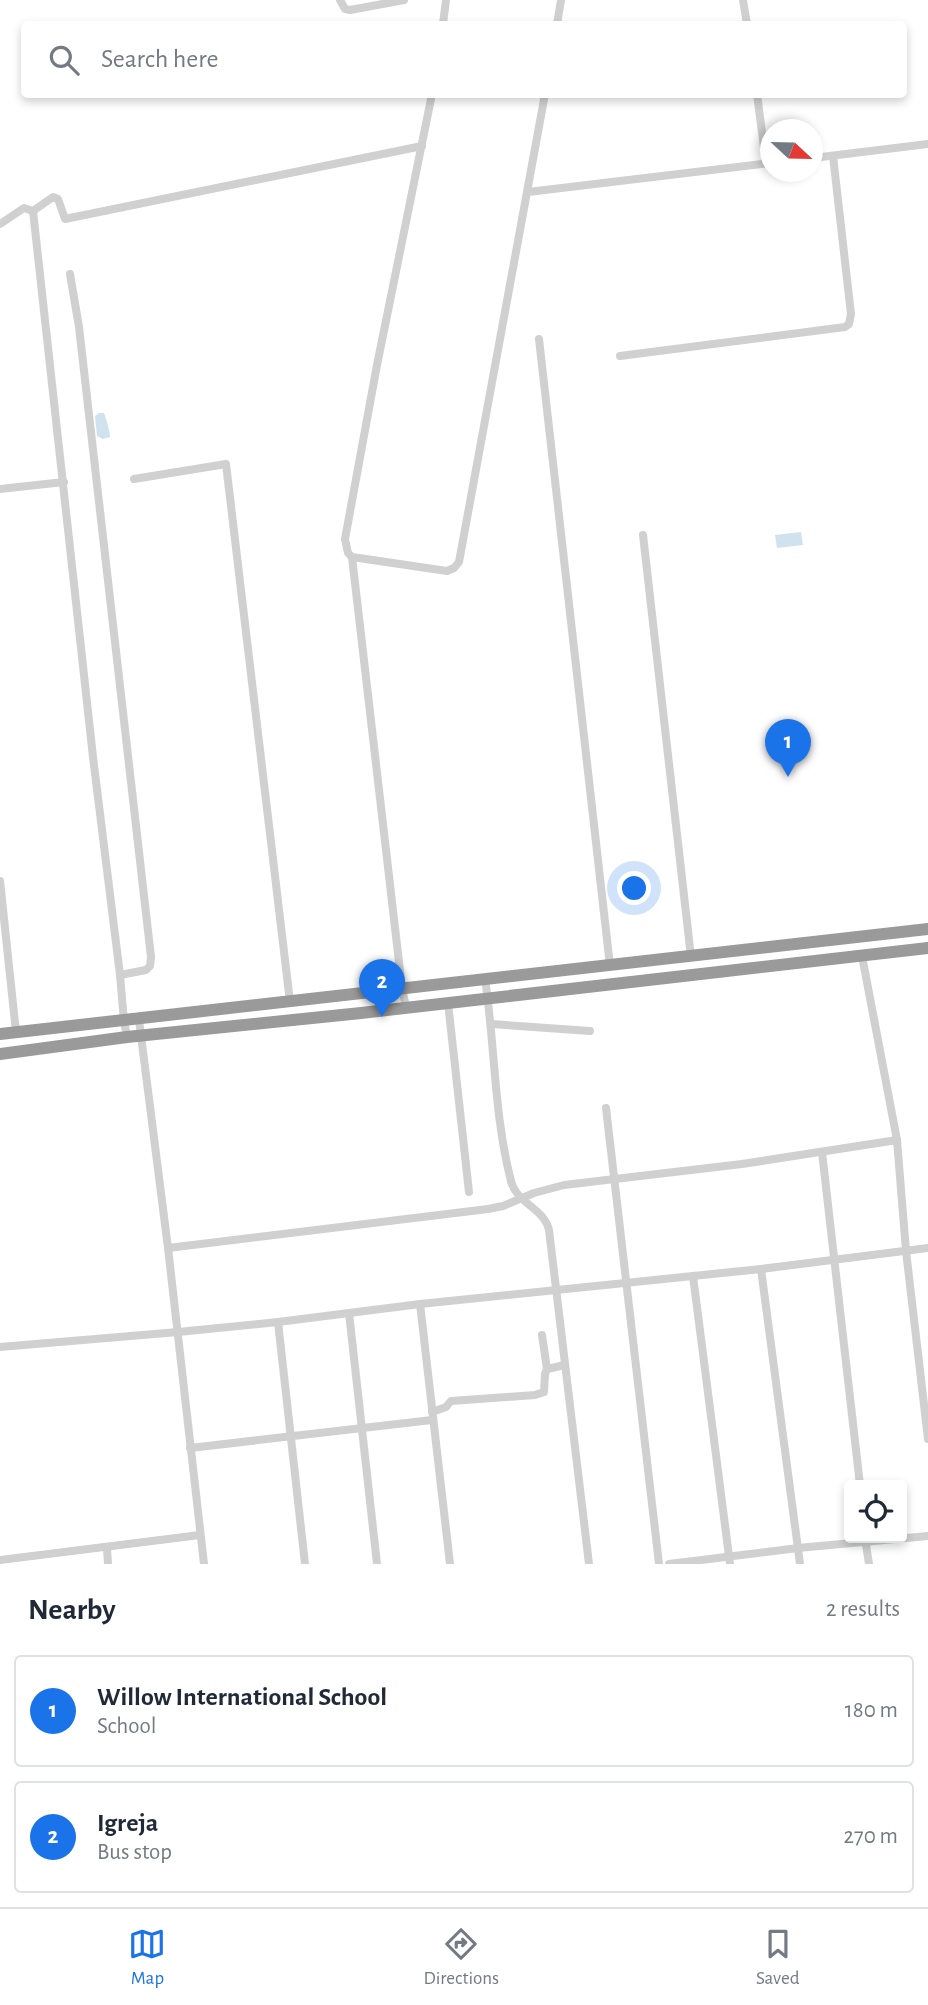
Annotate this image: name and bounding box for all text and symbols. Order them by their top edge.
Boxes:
search box [21,21,907,98]
icon: search [45,41,83,79]
text: Search here [101,46,219,72]
north arrow [760,119,823,182]
pin: 1 [765,719,811,777]
your location [617,871,651,905]
pin: 2 [359,959,405,1017]
map controls [844,1480,907,1543]
button: locate [844,1480,907,1543]
text: Nearby [28,1595,116,1625]
text: 2 results [826,1598,900,1621]
text: Willow International School [97,1684,387,1710]
text: 1 [49,1699,57,1722]
text: 180 m [845,1699,898,1722]
text: School [97,1715,156,1738]
text: Igreja [97,1810,158,1836]
text: 2 [48,1825,58,1848]
text: 270 m [844,1825,898,1848]
text: Bus stop [97,1841,172,1864]
tab: Map [128,1925,166,1990]
tab: Directions [423,1925,499,1990]
tab: Saved [756,1925,800,1990]

